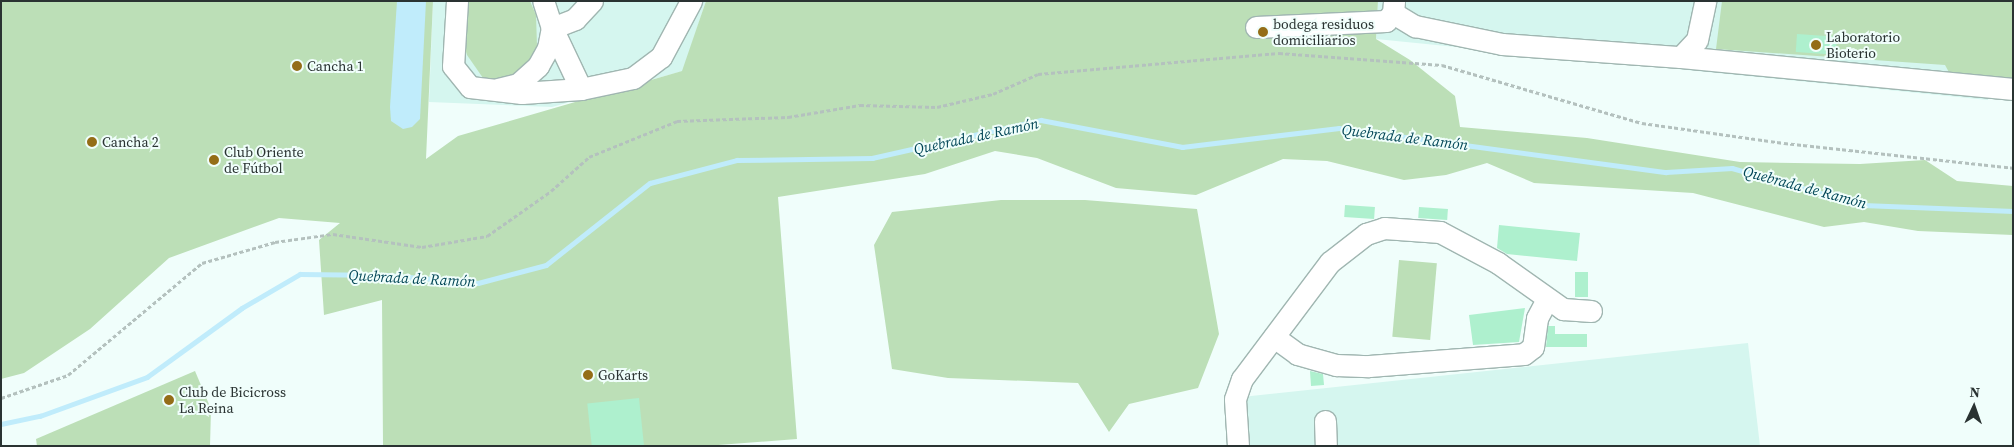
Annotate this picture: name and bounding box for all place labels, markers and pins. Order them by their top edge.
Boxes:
place label: bodega residuos domiciliarios [1273,16,1374,48]
marker: bodega residuos domiciliarios [1257,26,1269,38]
place label: Laboratorio Bioterio [1826,29,1900,62]
marker: Laboratorio Bioterio [1810,39,1822,51]
place label: Cancha 1 [307,58,364,74]
marker: Cancha 1 [291,60,303,72]
place label: Cancha 2 [102,134,159,150]
marker: Cancha 2 [86,136,98,148]
place label: Club Oriente de Fútbol [224,144,304,176]
marker: Club Oriente de Fútbol [208,154,220,166]
place label: GoKarts [598,367,648,383]
marker: GoKarts [582,369,594,381]
place label: Club de Bicicross La Reina [179,384,286,417]
marker: Club de Bicicross La Reina [163,394,175,406]

